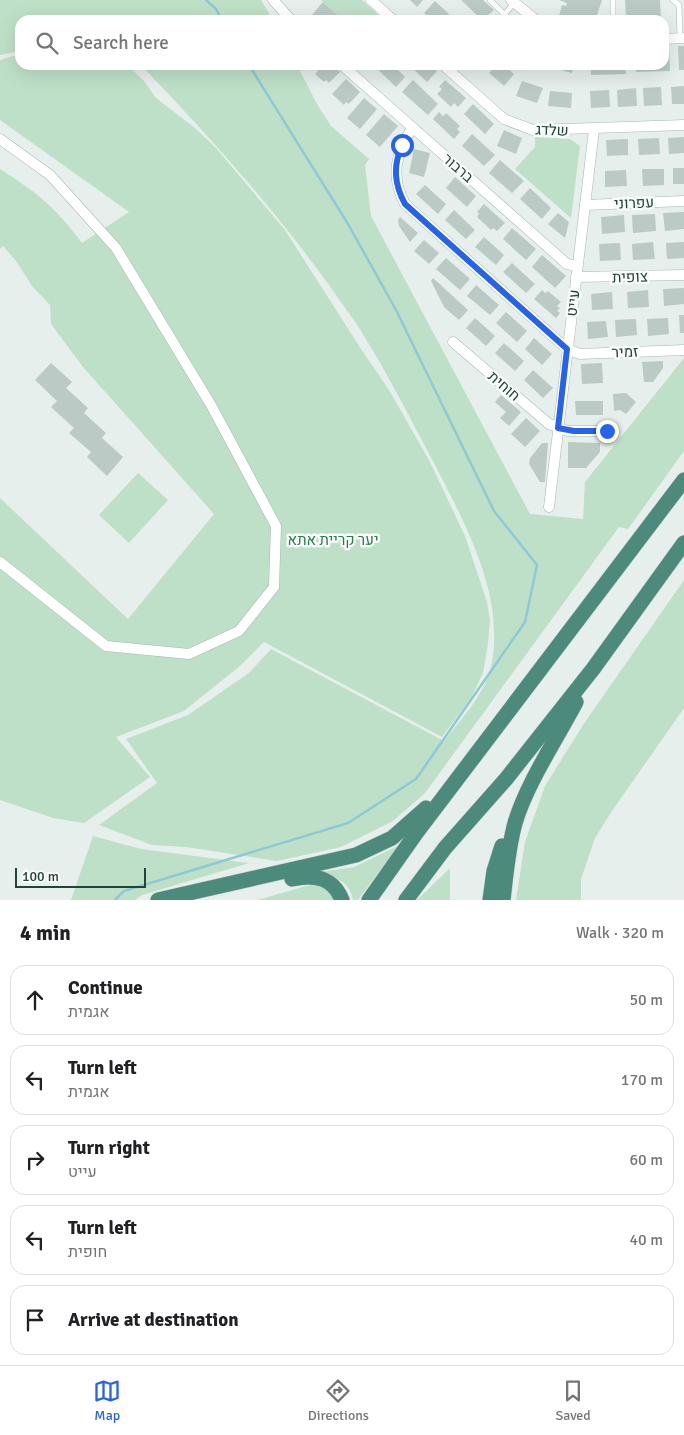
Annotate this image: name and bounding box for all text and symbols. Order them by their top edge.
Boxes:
search box [15,15,669,70]
icon: search [33,29,61,57]
text: Search here [73,31,169,55]
street label: שלדג [535,120,569,140]
route start [391,134,414,157]
street label: ברבור [439,150,477,186]
street label: עפרוני [614,193,654,213]
street label: צופית [612,267,648,287]
street label: עייט [562,289,584,317]
street label: זמיר [611,343,639,361]
street label: חוחית [484,367,524,405]
route end [596,420,619,443]
park label: יער קריית אתא [288,531,378,549]
scale bar [15,865,146,888]
text: 100 m [22,868,59,885]
text: 4 min [20,920,71,946]
text: Walk · 320 m [576,923,664,943]
text: Continue [68,976,143,1000]
icon: ahead [21,986,49,1014]
text: 50 m [629,990,663,1010]
text: אגמית [68,1002,109,1022]
text: Turn left [68,1056,137,1080]
icon: left [21,1066,49,1094]
text: 170 m [621,1070,663,1090]
text: אגמית [68,1082,109,1102]
text: Turn right [68,1136,150,1160]
icon: right [21,1146,49,1174]
text: 60 m [629,1150,663,1170]
text: עייט [68,1162,97,1182]
text: Turn left [68,1216,137,1240]
icon: left [21,1226,49,1254]
text: 40 m [629,1230,663,1250]
text: חופית [68,1242,107,1262]
icon: arrive [21,1306,49,1334]
text: Arrive at destination [68,1308,239,1332]
tab: Map [93,1377,121,1424]
tab: Directions [308,1377,369,1424]
tab: Saved [555,1377,591,1424]

